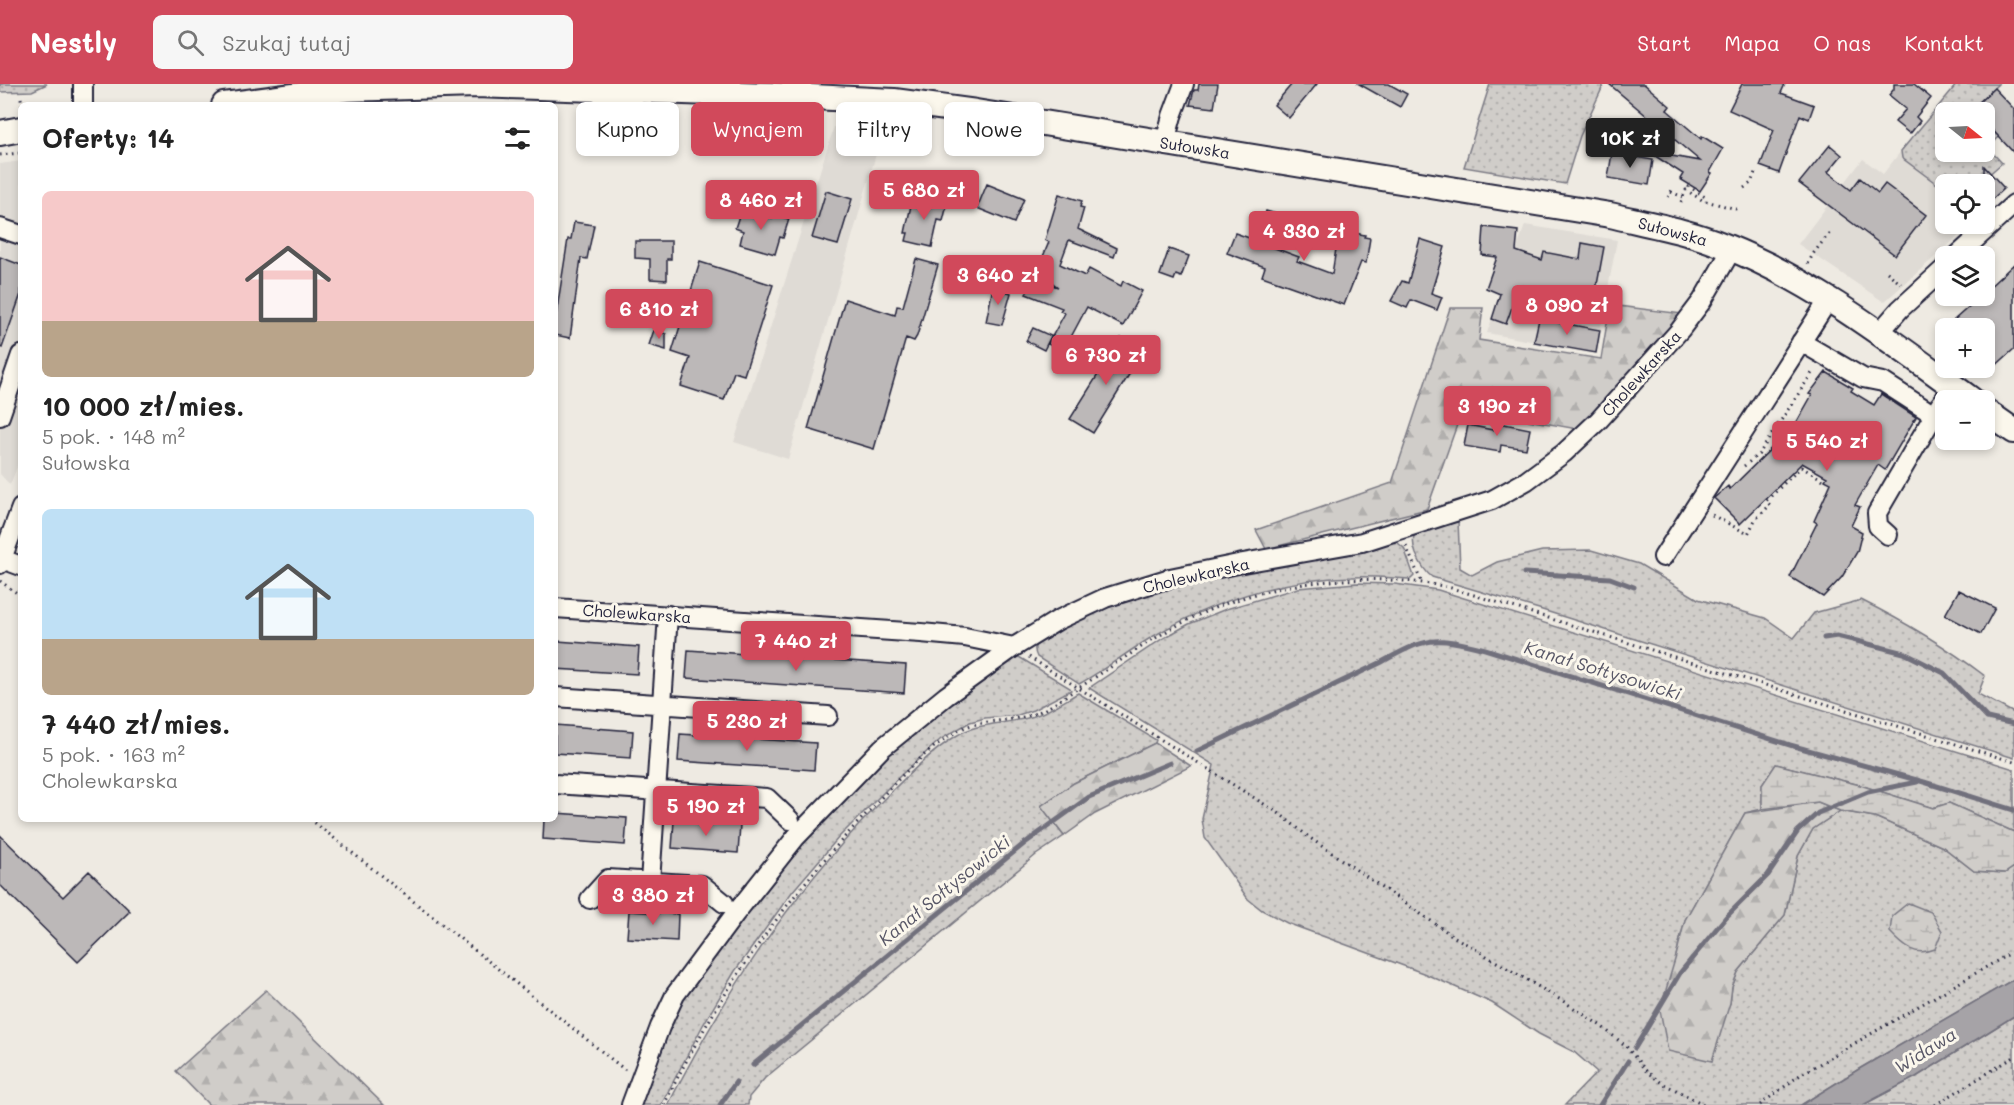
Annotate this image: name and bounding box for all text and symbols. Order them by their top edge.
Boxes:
search box [153,15,573,69]
text: Nestly [30,24,117,60]
icon: search [174,26,207,59]
text: Szukaj tutaj [222,28,351,57]
text: Start [1637,29,1691,56]
text: Mapa [1724,29,1780,56]
text: O nas [1813,29,1871,56]
text: Kontakt [1904,29,1984,56]
chip: Kupno [576,102,679,156]
chip: Wynajem [691,102,824,156]
chip: Filtry [836,102,932,156]
chip: Nowe [944,102,1044,156]
north arrow [1935,102,1995,162]
map controls [1935,102,1995,450]
pin: 10K zł [1581,118,1679,169]
text: Oferty: 14 [42,121,175,155]
icon: filters [501,122,534,155]
text: 10K zł [1600,124,1660,150]
street label: Sułowska [1158,131,1232,163]
pin: 5 680 zł [862,170,986,221]
button: locate [1935,174,1995,234]
text: 5 680 zł [883,176,965,202]
pin: 8 460 zł [699,180,823,231]
text: 8 460 zł [720,186,802,212]
pin: 4 330 zł [1242,211,1366,262]
street label: Sułowska [1636,212,1710,250]
text: 4 330 zł [1263,217,1345,243]
icon: home [234,230,342,338]
button: layers [1935,246,1995,306]
pin: 3 640 zł [936,255,1060,306]
text: 3 640 zł [957,261,1039,287]
pin: 8 090 zł [1505,285,1629,336]
pin: 6 810 zł [597,289,721,340]
text: 8 090 zł [1525,291,1609,317]
text: 6 810 zł [619,295,699,321]
button: + [1935,318,1995,378]
street label: Cholewkarska [1597,325,1685,421]
pin: 6 730 zł [1044,335,1168,386]
text: 6 730 zł [1066,341,1146,367]
pin: 3 190 zł [1435,386,1559,437]
text: 10 000 zł/mies. [42,389,244,423]
button: − [1935,390,1995,450]
text: 3 190 zł [1458,392,1536,418]
pin: 5 540 zł [1765,421,1889,472]
text: 5 pok. · 148 m² [42,423,185,449]
text: 5 540 zł [1786,427,1868,453]
text: Sułowska [42,449,131,475]
icon: home [234,548,342,656]
street label: Cholewkarska [1141,553,1251,597]
street label: Cholewkarska [582,599,692,627]
pin: 7 440 zł [734,621,858,672]
text: 7 440 zł [755,627,837,653]
water label: Kanał Sołtysowicki [1522,635,1685,705]
pin: 5 230 zł [685,701,809,752]
text: 7 440 zł/mies. [42,707,230,741]
text: 5 230 zł [707,707,787,733]
text: 5 pok. · 163 m² [42,741,185,767]
text: Cholewkarska [42,767,178,793]
pin: 5 190 zł [644,786,768,837]
text: 5 190 zł [667,792,745,818]
water label: Kanał Sołtysowicki [873,829,1015,951]
pin: 3 380 zł [591,875,715,926]
text: 3 380 zł [612,881,694,907]
water label: Widawa [1889,1022,1961,1078]

